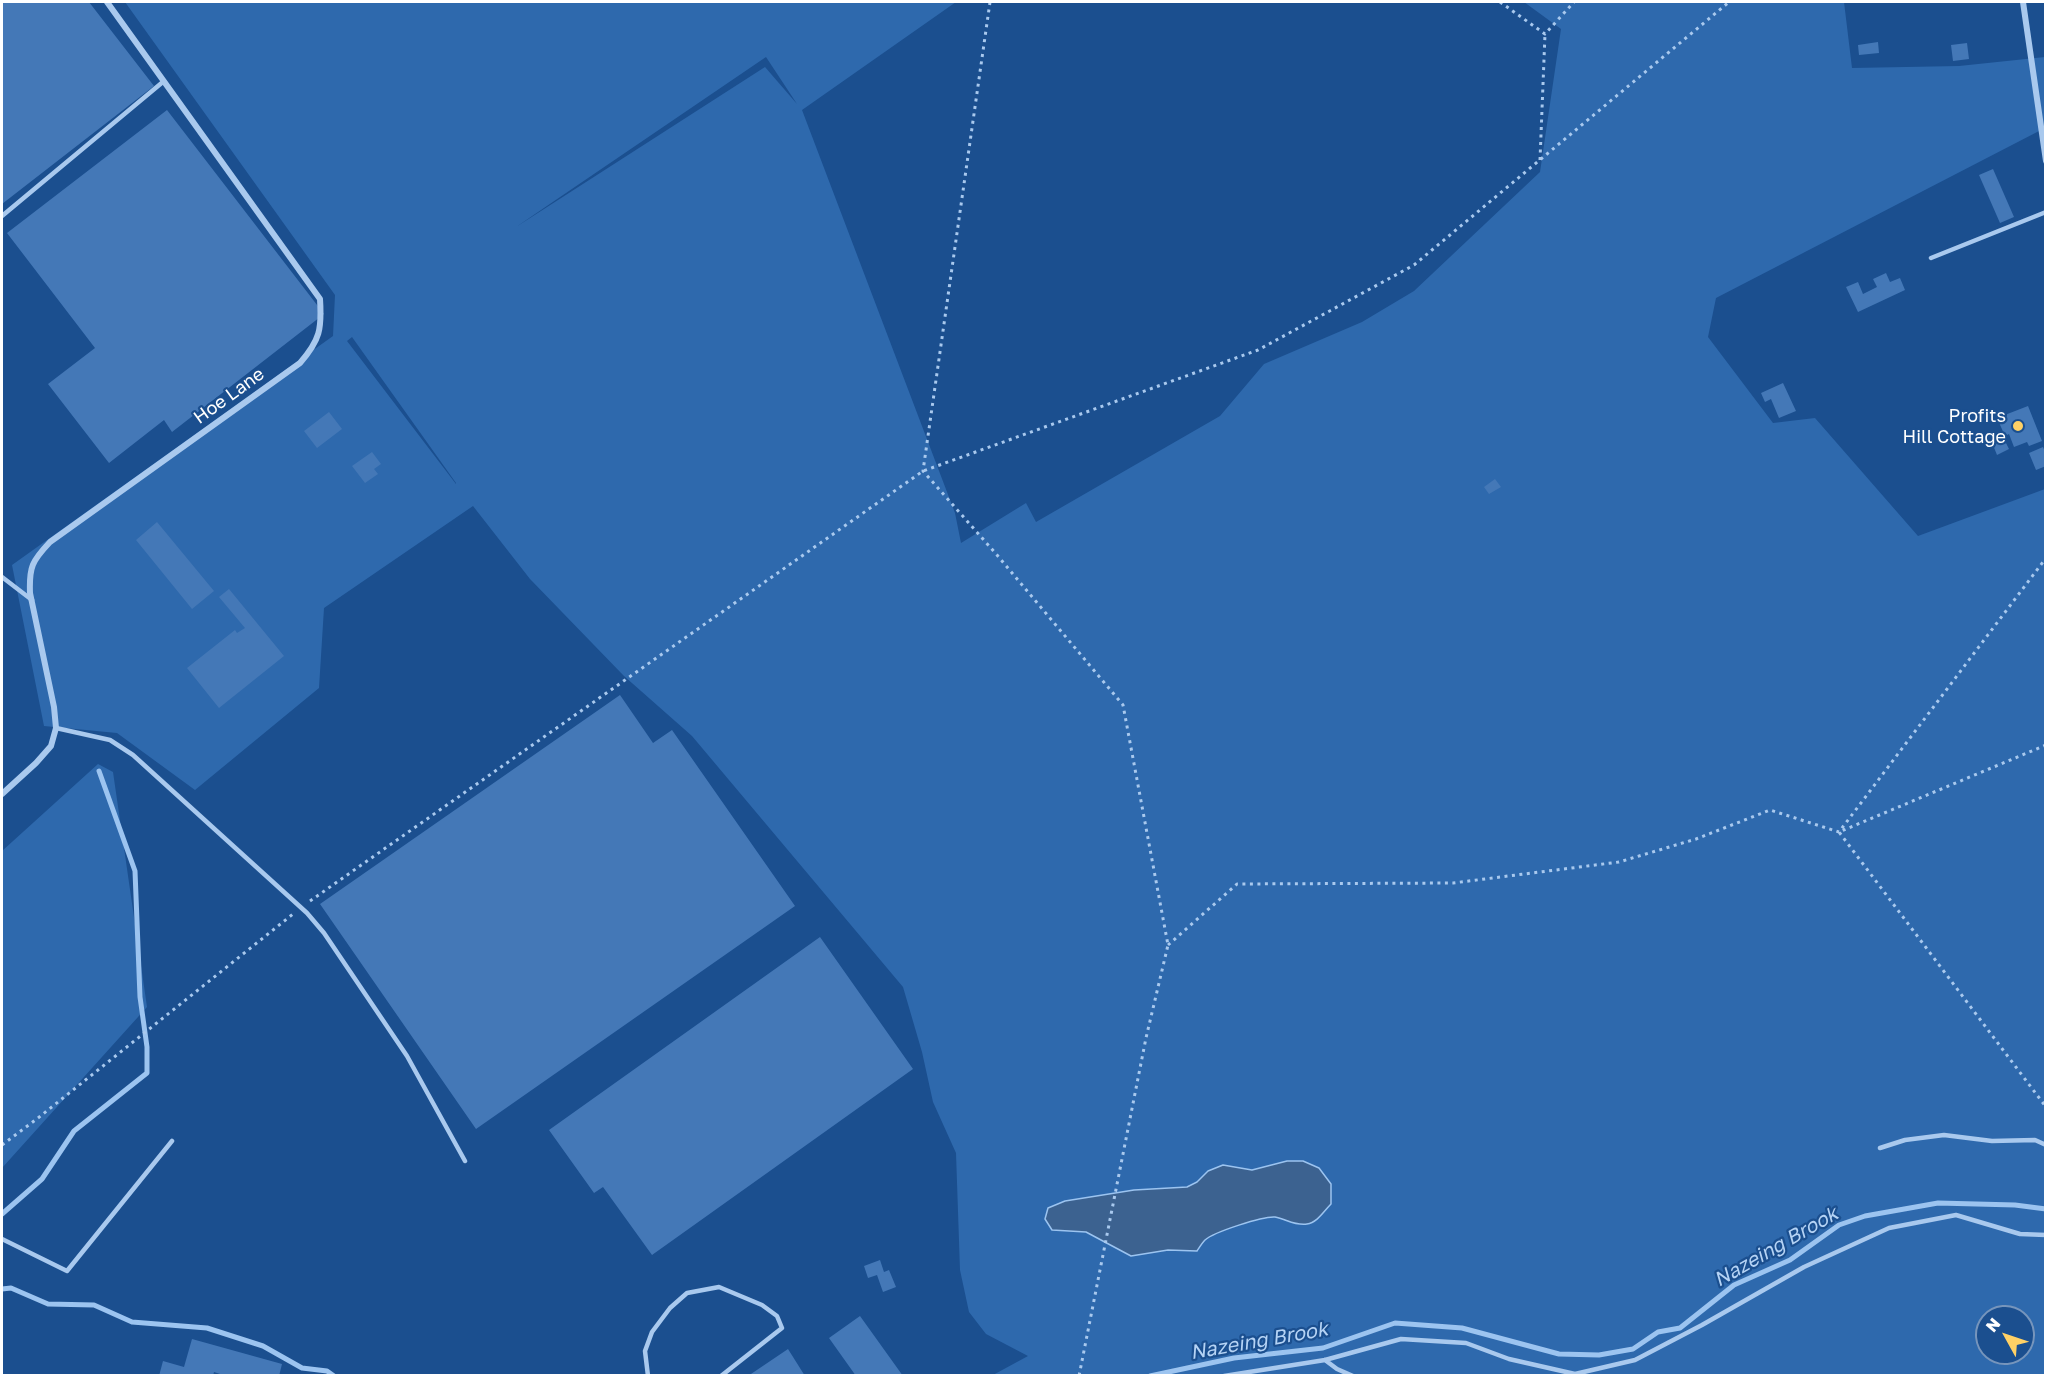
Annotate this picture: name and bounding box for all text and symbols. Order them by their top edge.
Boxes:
street label: Hoe Lane [190,363,268,429]
place label: Profits Hill Cottage [1903,405,2006,448]
marker: Profits Hill Cottage [2011,419,2025,433]
water label: Nazeing Brook [1710,1202,1842,1292]
north arrow [1975,1305,2035,1365]
text: N [1981,1314,2004,1336]
water label: Nazeing Brook [1188,1317,1330,1365]

